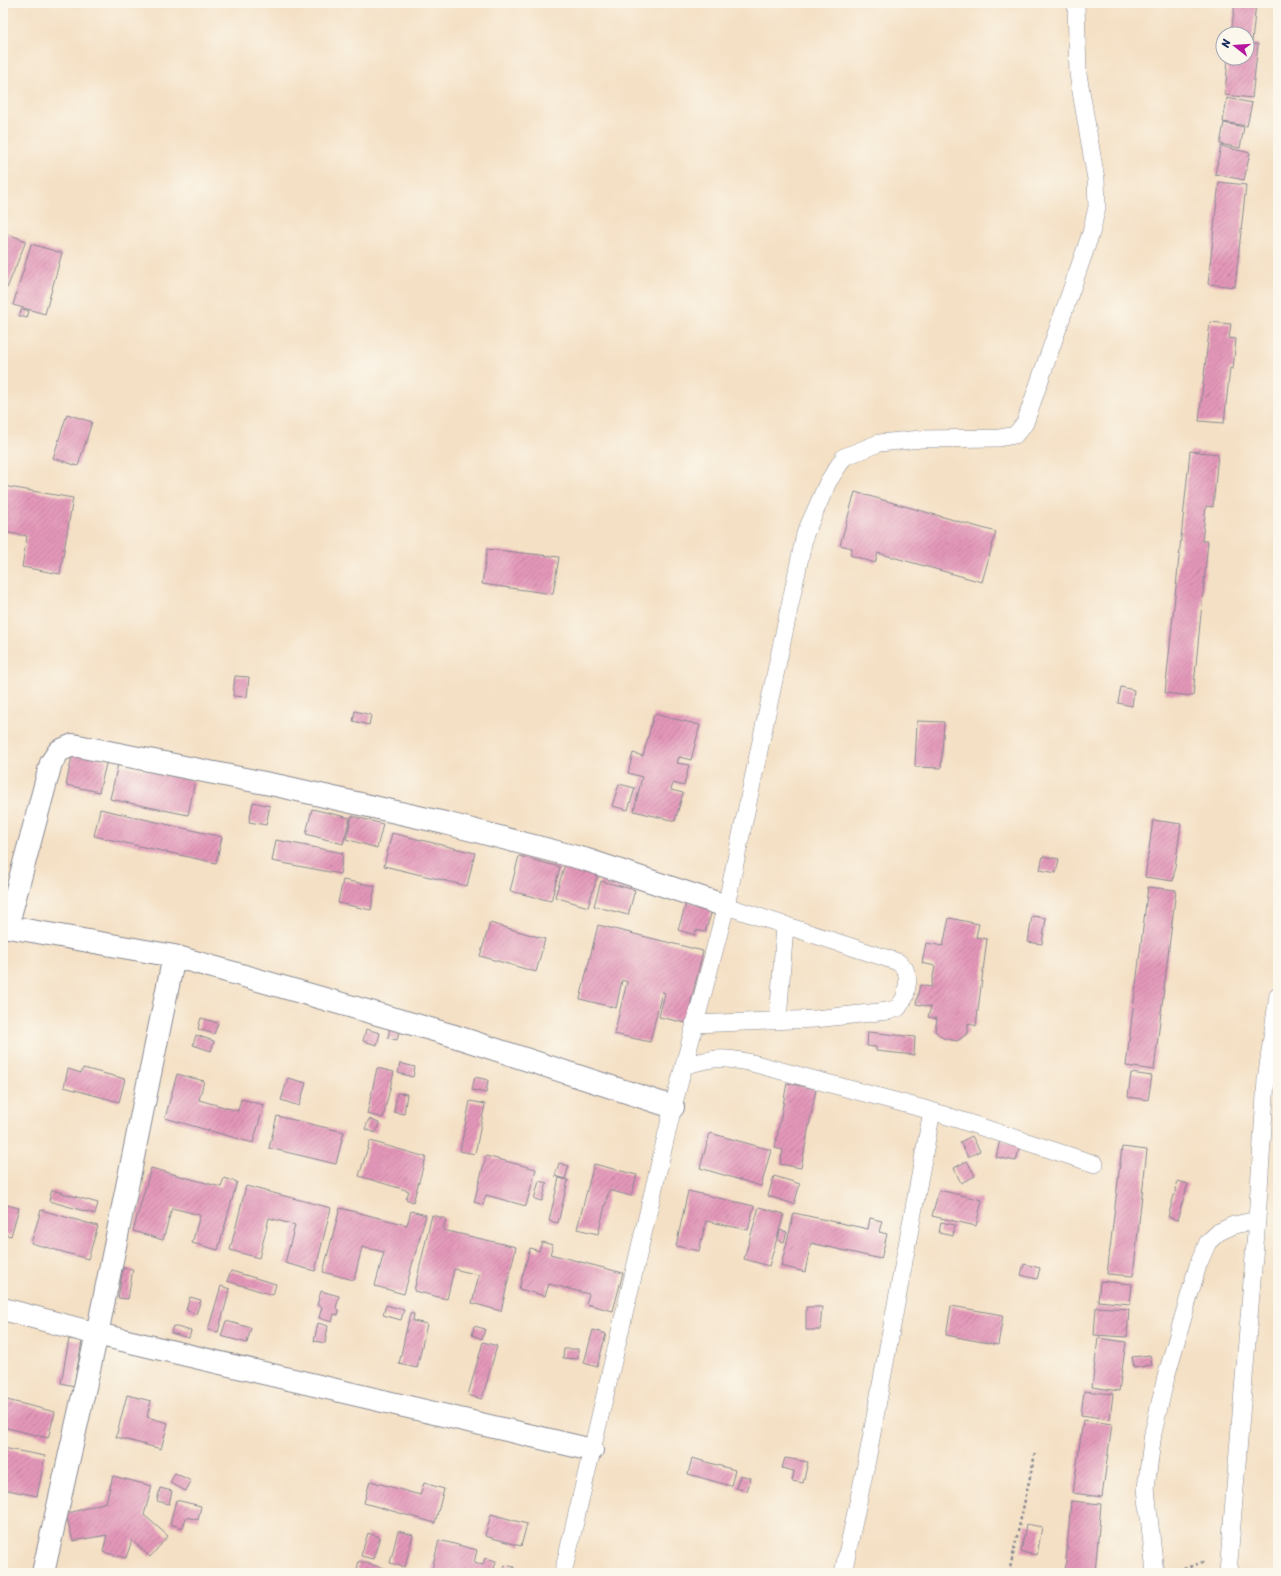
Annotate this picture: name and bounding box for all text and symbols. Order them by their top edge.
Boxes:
north arrow [1215,26,1255,66]
text: N [1215,36,1236,51]

